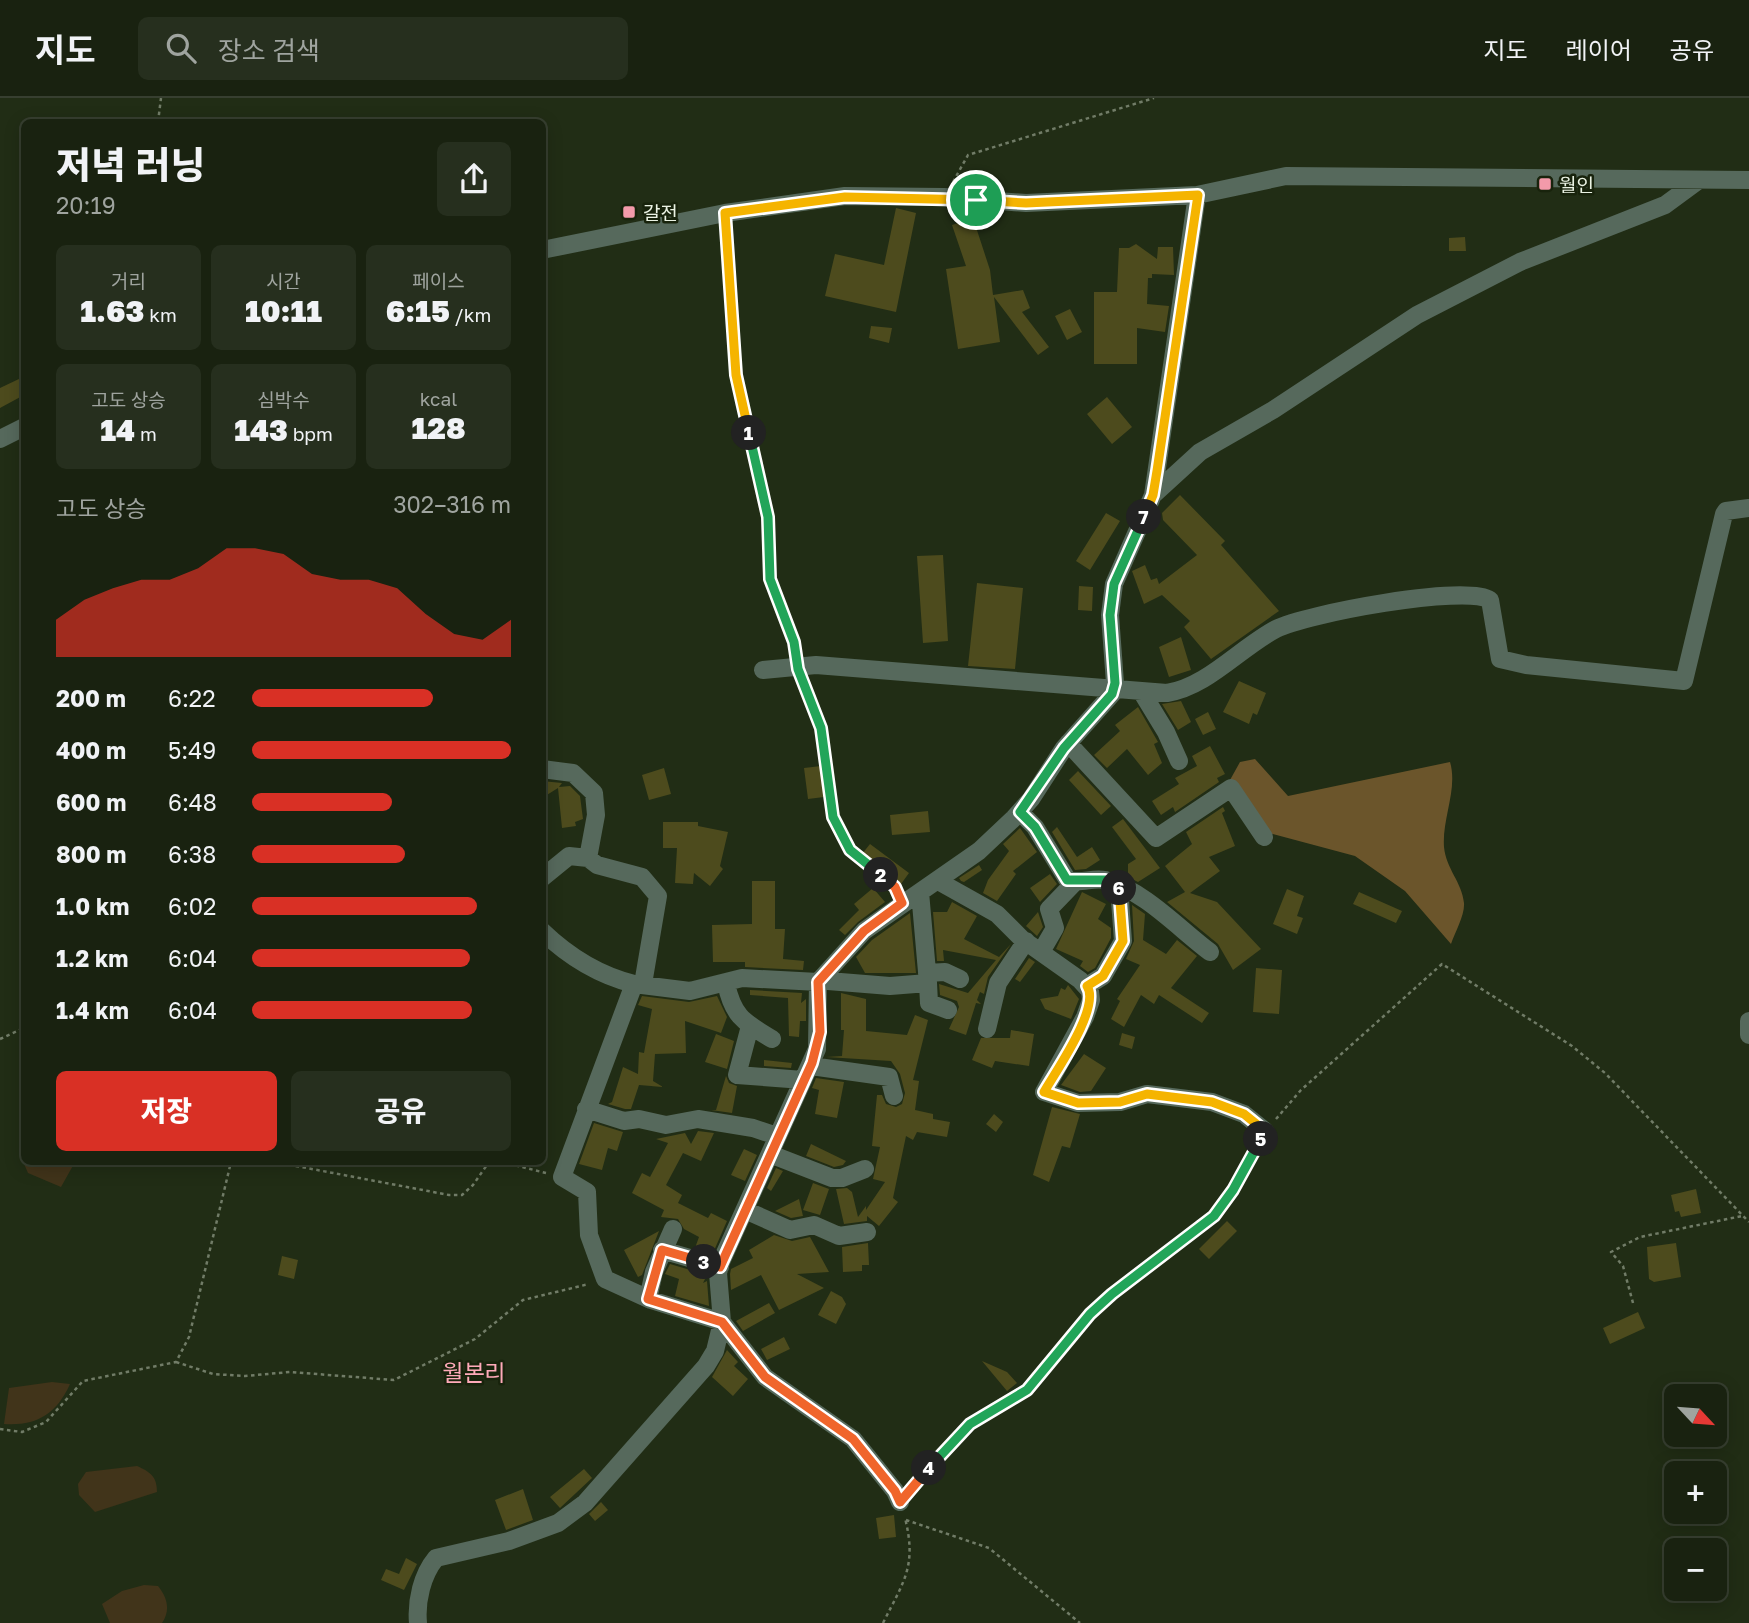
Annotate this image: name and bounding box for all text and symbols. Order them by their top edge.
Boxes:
search box [138,17,628,80]
icon: search [162,29,200,67]
text: 지도 [35,30,96,69]
text: 장소 검색 [218,35,320,66]
text: 지도 [1483,35,1528,64]
text: 레이어 [1566,35,1632,64]
text: 공유 [1670,35,1714,64]
text: 저녁 러닝 [56,142,205,187]
button: share [437,142,511,216]
pin [946,170,1006,230]
place label: 월인 [1559,173,1594,196]
marker: 월인 [1537,176,1553,192]
icon: arrive [957,181,995,219]
text: 20:19 [56,191,116,219]
place label: 갈전 [643,201,678,224]
marker: 갈전 [621,204,637,220]
text: 거리 [111,269,146,292]
text: 시간 [266,269,301,292]
text: 페이스 [412,269,465,292]
text: 1.63 [80,293,144,329]
text: 10:11 [245,293,322,329]
text: 6:15 [386,293,450,329]
text: km [144,303,177,326]
text: /km [450,303,491,326]
text: kcal [420,387,457,410]
text: 고도 상승 [91,388,166,411]
text: 심박수 [257,388,310,411]
text: 128 [411,410,466,446]
text: 14 [100,412,135,448]
text: 143 [234,412,288,448]
pin: 1 [732,416,766,450]
text: 1 [744,421,753,444]
text: m [135,422,157,445]
text: bpm [288,422,333,445]
text: 302–316 m [393,490,511,518]
text: 고도 상승 [56,494,146,522]
pin: 7 [1126,500,1162,534]
text: 7 [1138,505,1149,528]
text: 200 m [56,684,126,712]
text: 6:22 [168,684,216,712]
text: 400 m [56,736,126,764]
text: 5:49 [168,736,216,764]
text: 600 m [56,788,126,816]
text: 6:48 [168,788,217,816]
text: 800 m [56,840,127,868]
text: 6:38 [168,840,216,868]
pin: 2 [864,858,898,892]
text: 2 [875,863,886,886]
pin: 6 [1102,870,1136,906]
text: 6 [1112,876,1125,899]
text: 1.0 km [56,892,129,920]
text: 6:02 [168,892,216,920]
text: 1.2 km [56,944,128,972]
text: 6:04 [168,944,217,972]
text: 1.4 km [56,996,129,1024]
text: 6:04 [168,996,217,1024]
button: 저장 [56,1071,277,1151]
button: 공유 [291,1071,511,1151]
pin: 5 [1244,1122,1278,1156]
text: 5 [1255,1127,1266,1150]
pin: 3 [686,1244,722,1280]
text: 3 [698,1250,709,1273]
district label: 월본리 [442,1358,506,1386]
north arrow [1664,1384,1727,1447]
map controls [1664,1384,1727,1601]
pin: 4 [912,1450,946,1486]
text: 4 [923,1456,934,1479]
button: + [1664,1461,1727,1524]
button: − [1664,1538,1727,1601]

